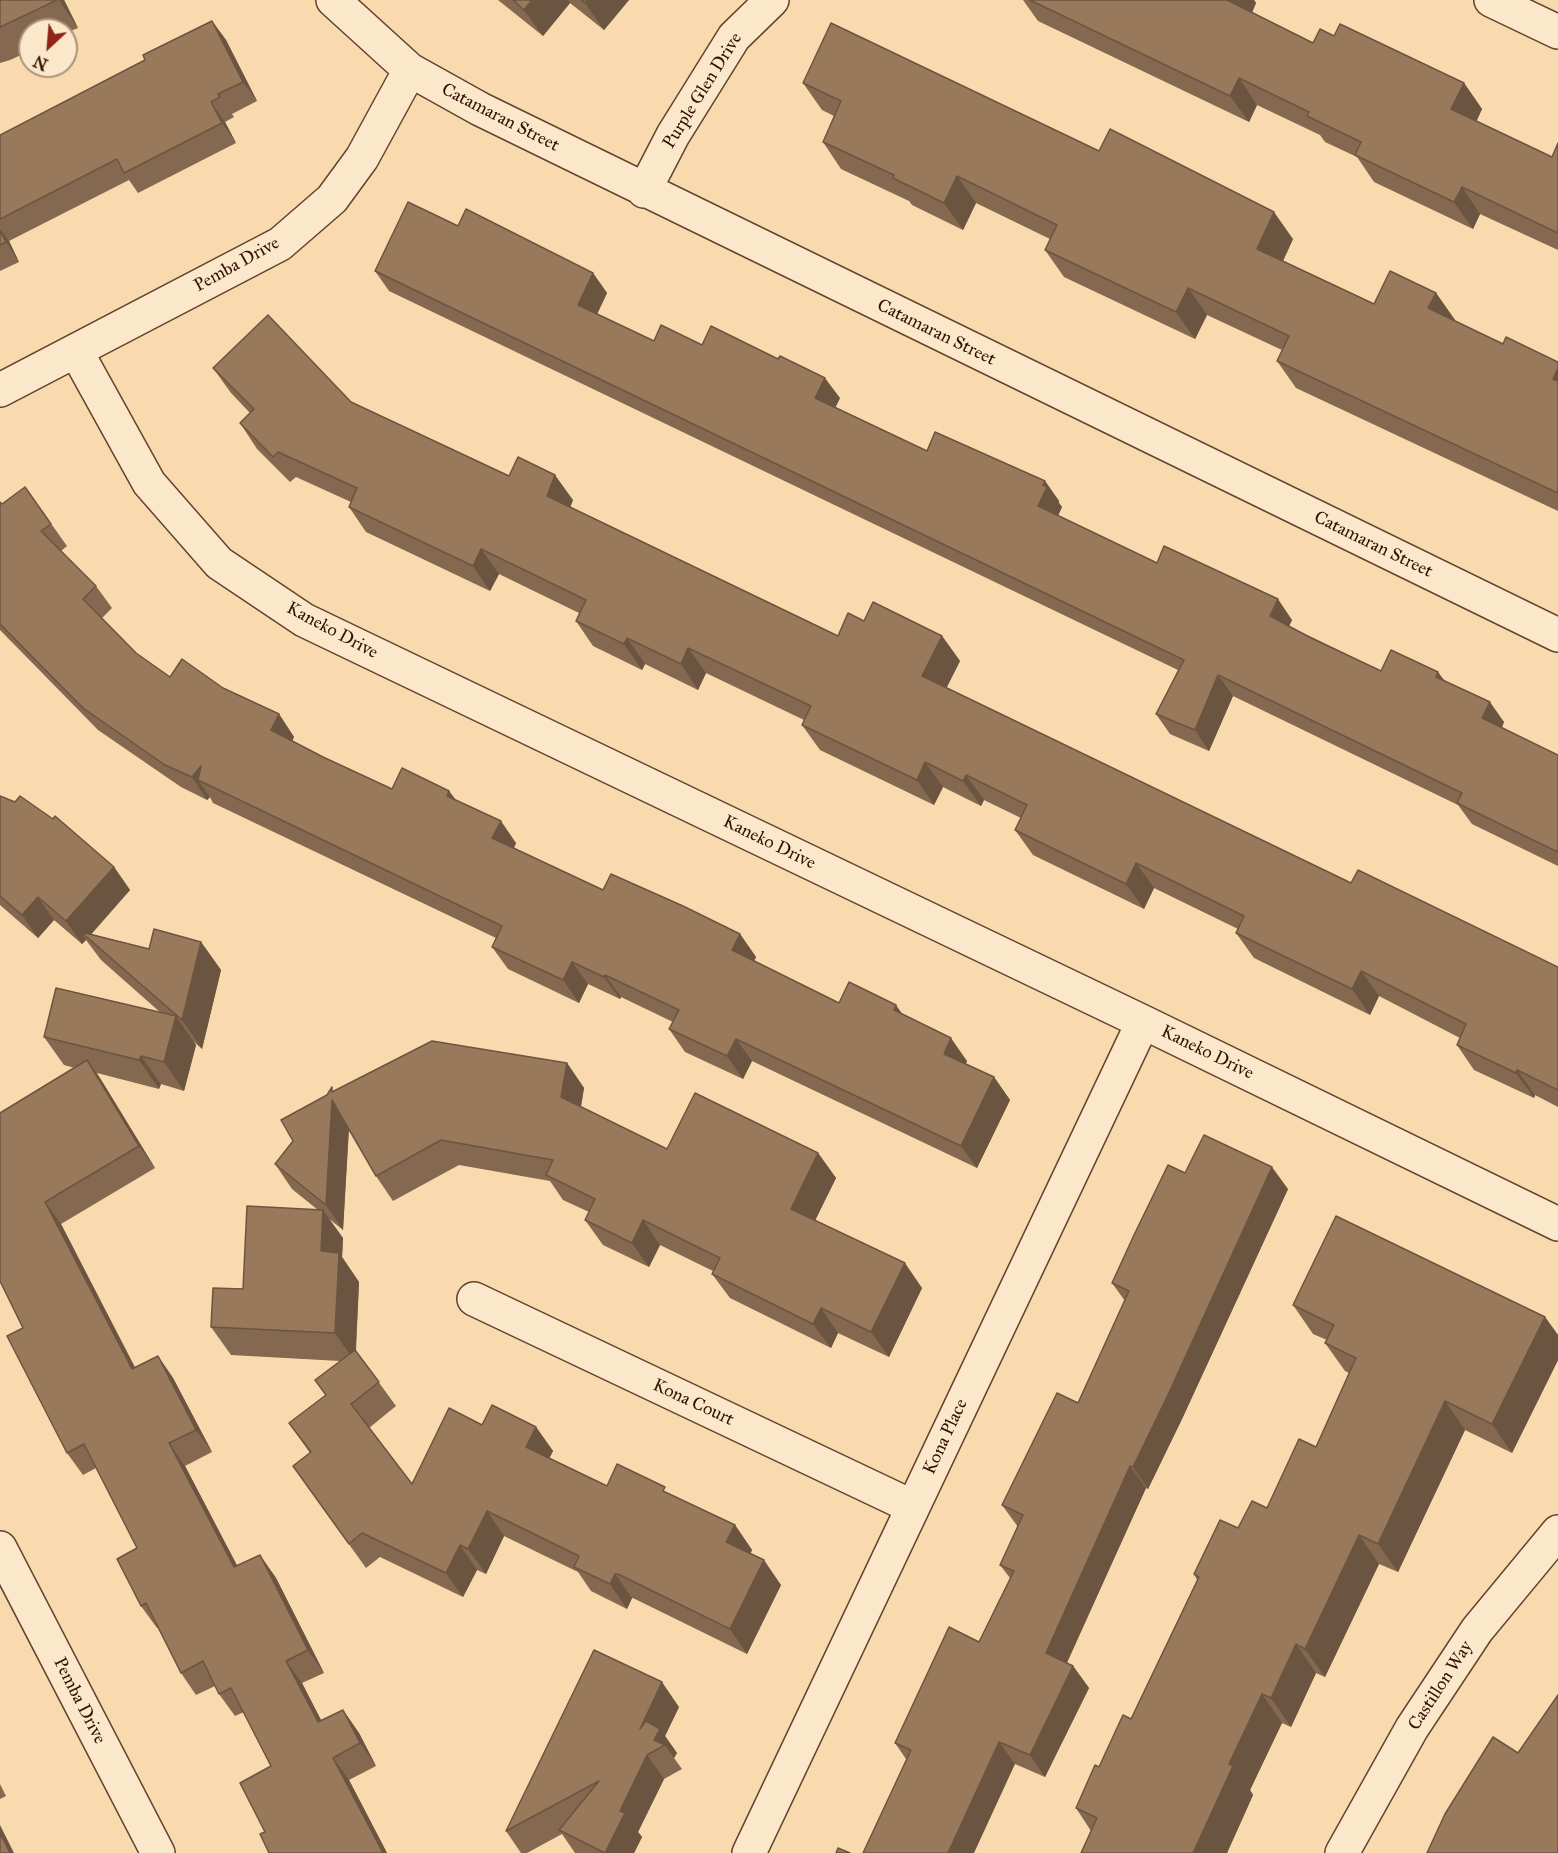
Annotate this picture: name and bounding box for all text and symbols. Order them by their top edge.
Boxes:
north arrow [18,18,78,78]
street label: Purple Glen Drive [659,29,747,153]
text: N [31,51,51,74]
street label: Catamaran Street [438,79,562,157]
street label: Pemba Drive [191,233,283,297]
street label: Catamaran Street [873,295,999,371]
street label: Catamaran Street [1310,507,1436,583]
street label: Kaneko Drive [283,598,381,664]
street label: Kaneko Drive [719,811,819,875]
street label: Kaneko Drive [1157,1021,1257,1085]
street label: Kona Court [649,1375,737,1431]
street label: Kona Place [919,1396,973,1478]
street label: Castillon Way [1404,1637,1478,1735]
street label: Pemba Drive [48,1654,110,1748]

